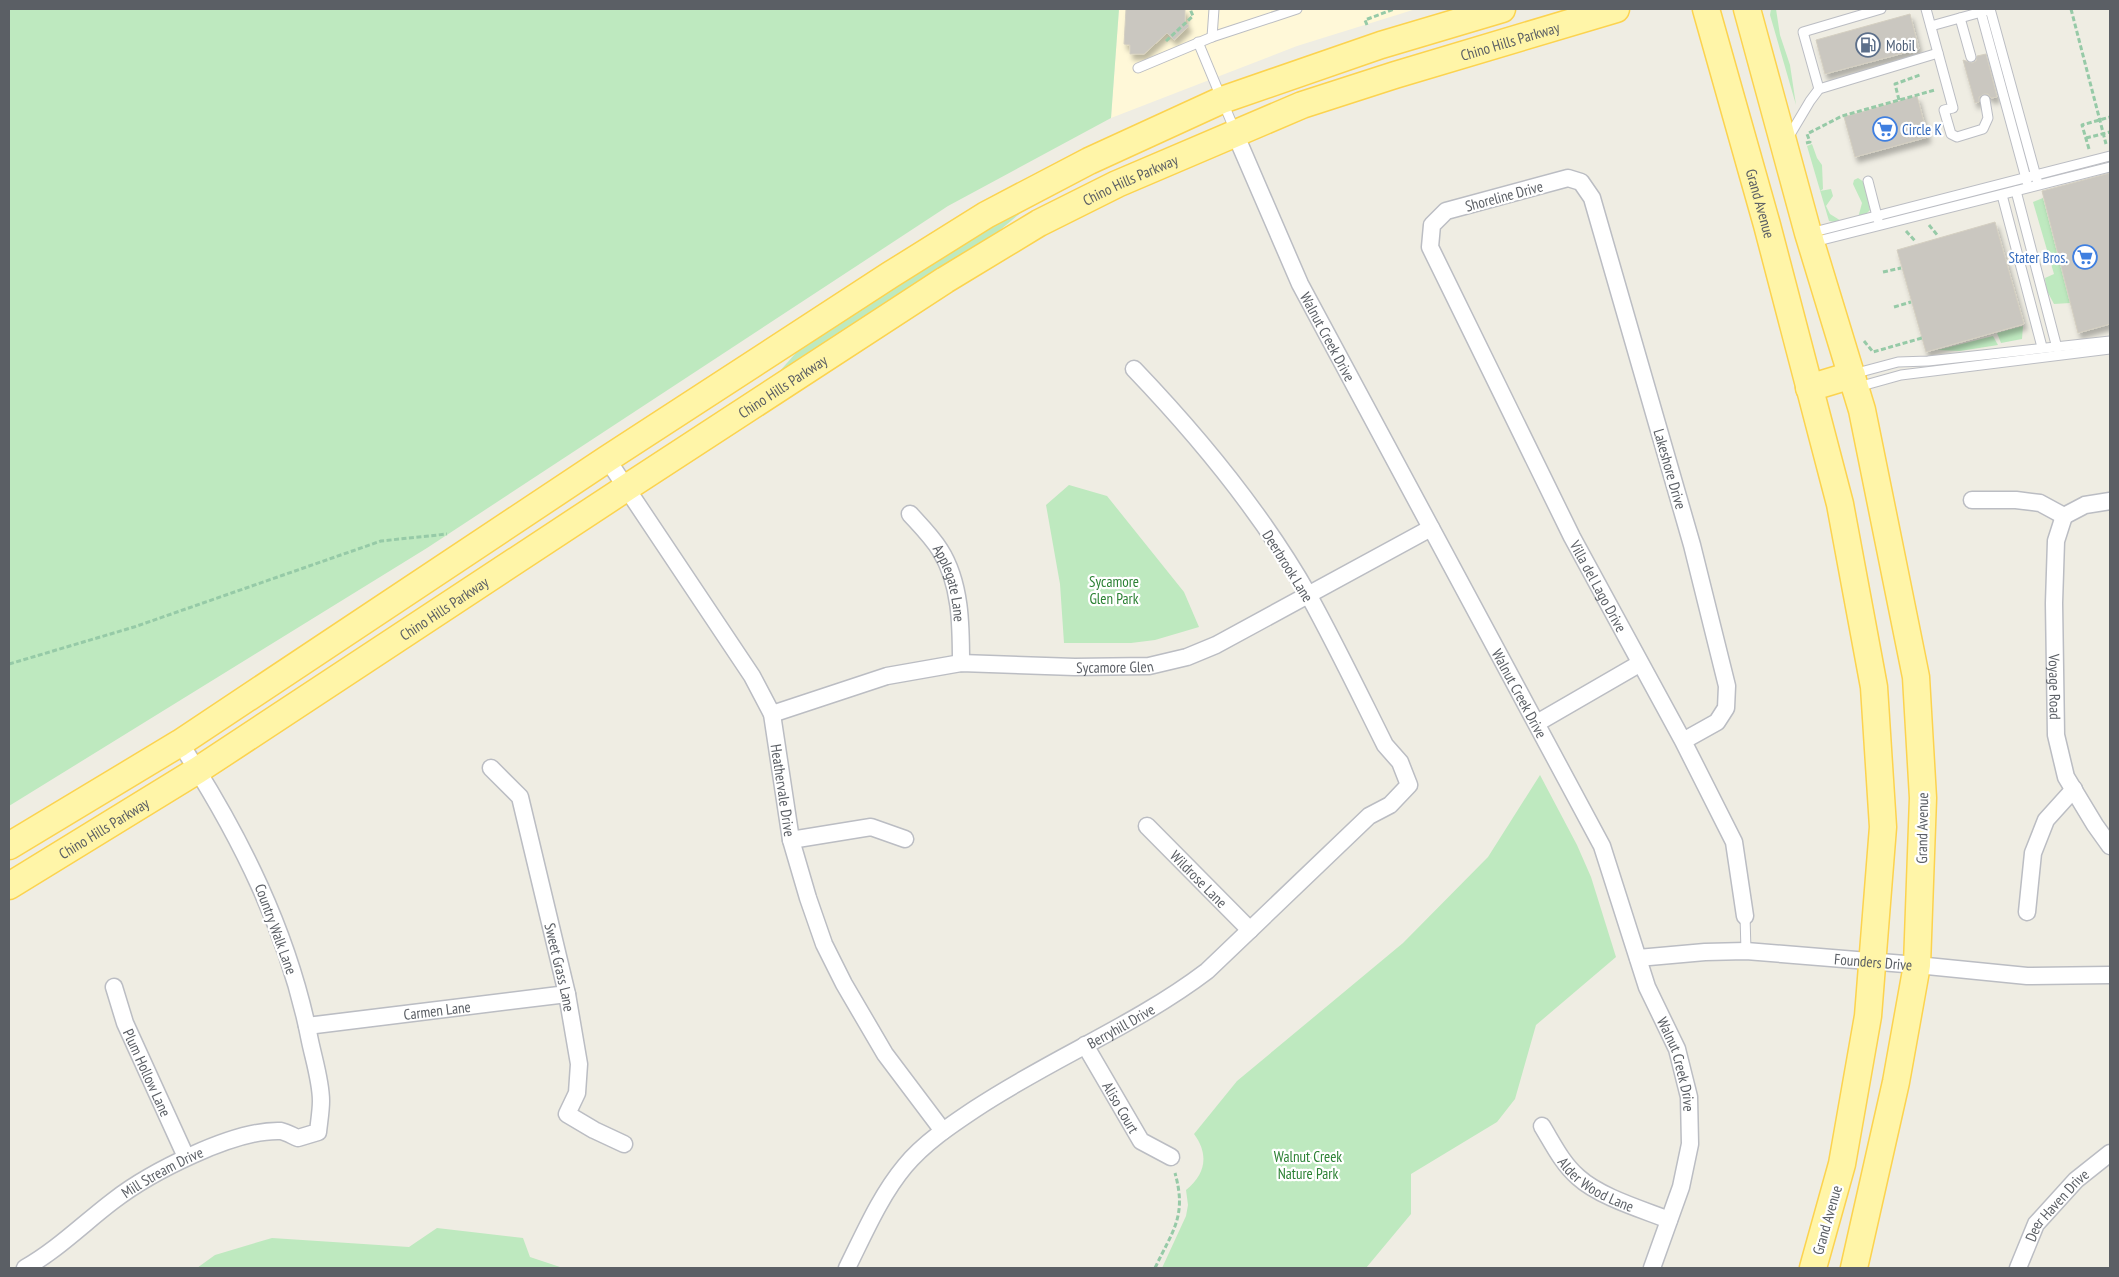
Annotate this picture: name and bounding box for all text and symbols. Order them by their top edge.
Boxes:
street label: Chino Hills Parkway [1458,17,1562,64]
fuel station icon: Mobil [1855,32,1881,58]
place label: Mobil [1886,36,1916,55]
supermarket icon: Circle K [1872,116,1898,142]
place label: Circle K [1902,120,1942,139]
street label: Chino Hills Parkway [1079,150,1181,209]
street label: Grand Avenue [1742,166,1780,240]
street label: Shoreline Drive [1463,176,1545,216]
supermarket icon: Stater Bros. [2072,244,2098,270]
place label: Stater Bros. [2009,248,2068,267]
street label: Walnut Creek Drive [1297,289,1360,384]
street label: Chino Hills Parkway [734,350,831,422]
street label: Lakeshore Drive [1649,427,1691,511]
street label: Deerbrook Lane [1258,527,1318,605]
street label: Villa del Lago Drive [1566,536,1631,635]
street label: Applegate Lane [929,541,970,623]
street label: Chino Hills Parkway [396,572,492,644]
park label: Sycamore Glen Park [1089,572,1139,608]
street label: Walnut Creek Drive [1488,645,1552,741]
street label: Voyage Road [2045,653,2065,720]
street label: Sycamore Glen [1076,656,1155,676]
street label: Heathervale Drive [767,743,800,838]
street label: Grand Avenue [1912,792,1932,864]
street label: Chino Hills Parkway [55,793,153,863]
street label: Wildrose Lane [1167,846,1232,911]
street label: Country Walk Lane [251,881,301,977]
street label: Sweet Grass Lane [541,921,579,1013]
street label: Founders Drive [1834,949,1913,974]
street label: Carmen Lane [402,996,472,1024]
street label: Berryhill Drive [1084,999,1158,1052]
street label: Walnut Creek Drive [1653,1014,1699,1112]
street label: Plum Hollow Lane [119,1026,176,1119]
street label: Aliso Court [1099,1078,1144,1136]
street label: Mill Stream Drive [117,1142,206,1202]
park label: Walnut Creek Nature Park [1274,1147,1342,1183]
street label: Alder Wood Lane [1554,1153,1637,1216]
street label: Deer Haven Drive [2020,1164,2092,1244]
street label: Grand Avenue [1808,1183,1846,1257]

